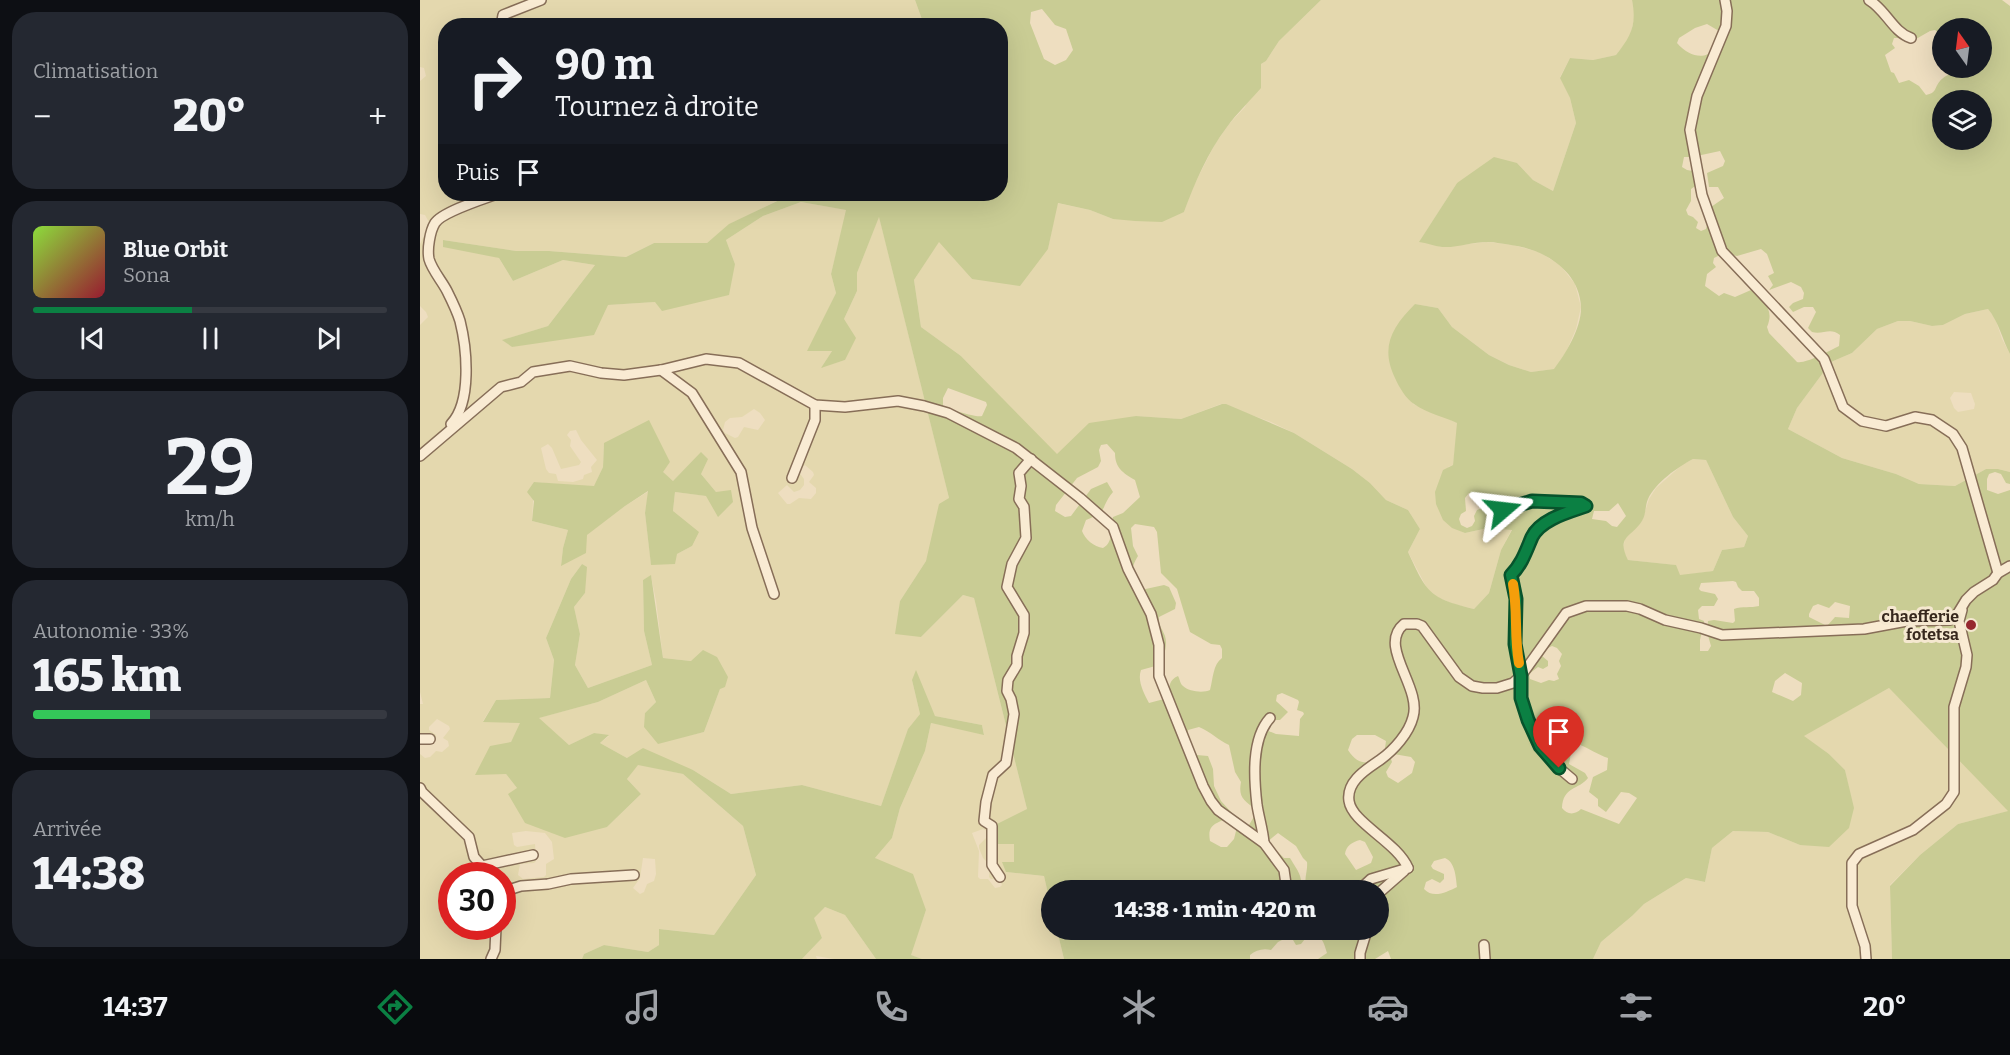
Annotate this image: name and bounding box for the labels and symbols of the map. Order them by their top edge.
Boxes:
north arrow [1932,18,1992,78]
position arrow [1471,478,1535,542]
place label: chaefferie fotetsa [1882,607,1959,644]
marker: chaefferie fotetsa [1964,618,1978,632]
pin [1533,706,1584,768]
speed limit sign: 30 [438,862,516,940]

